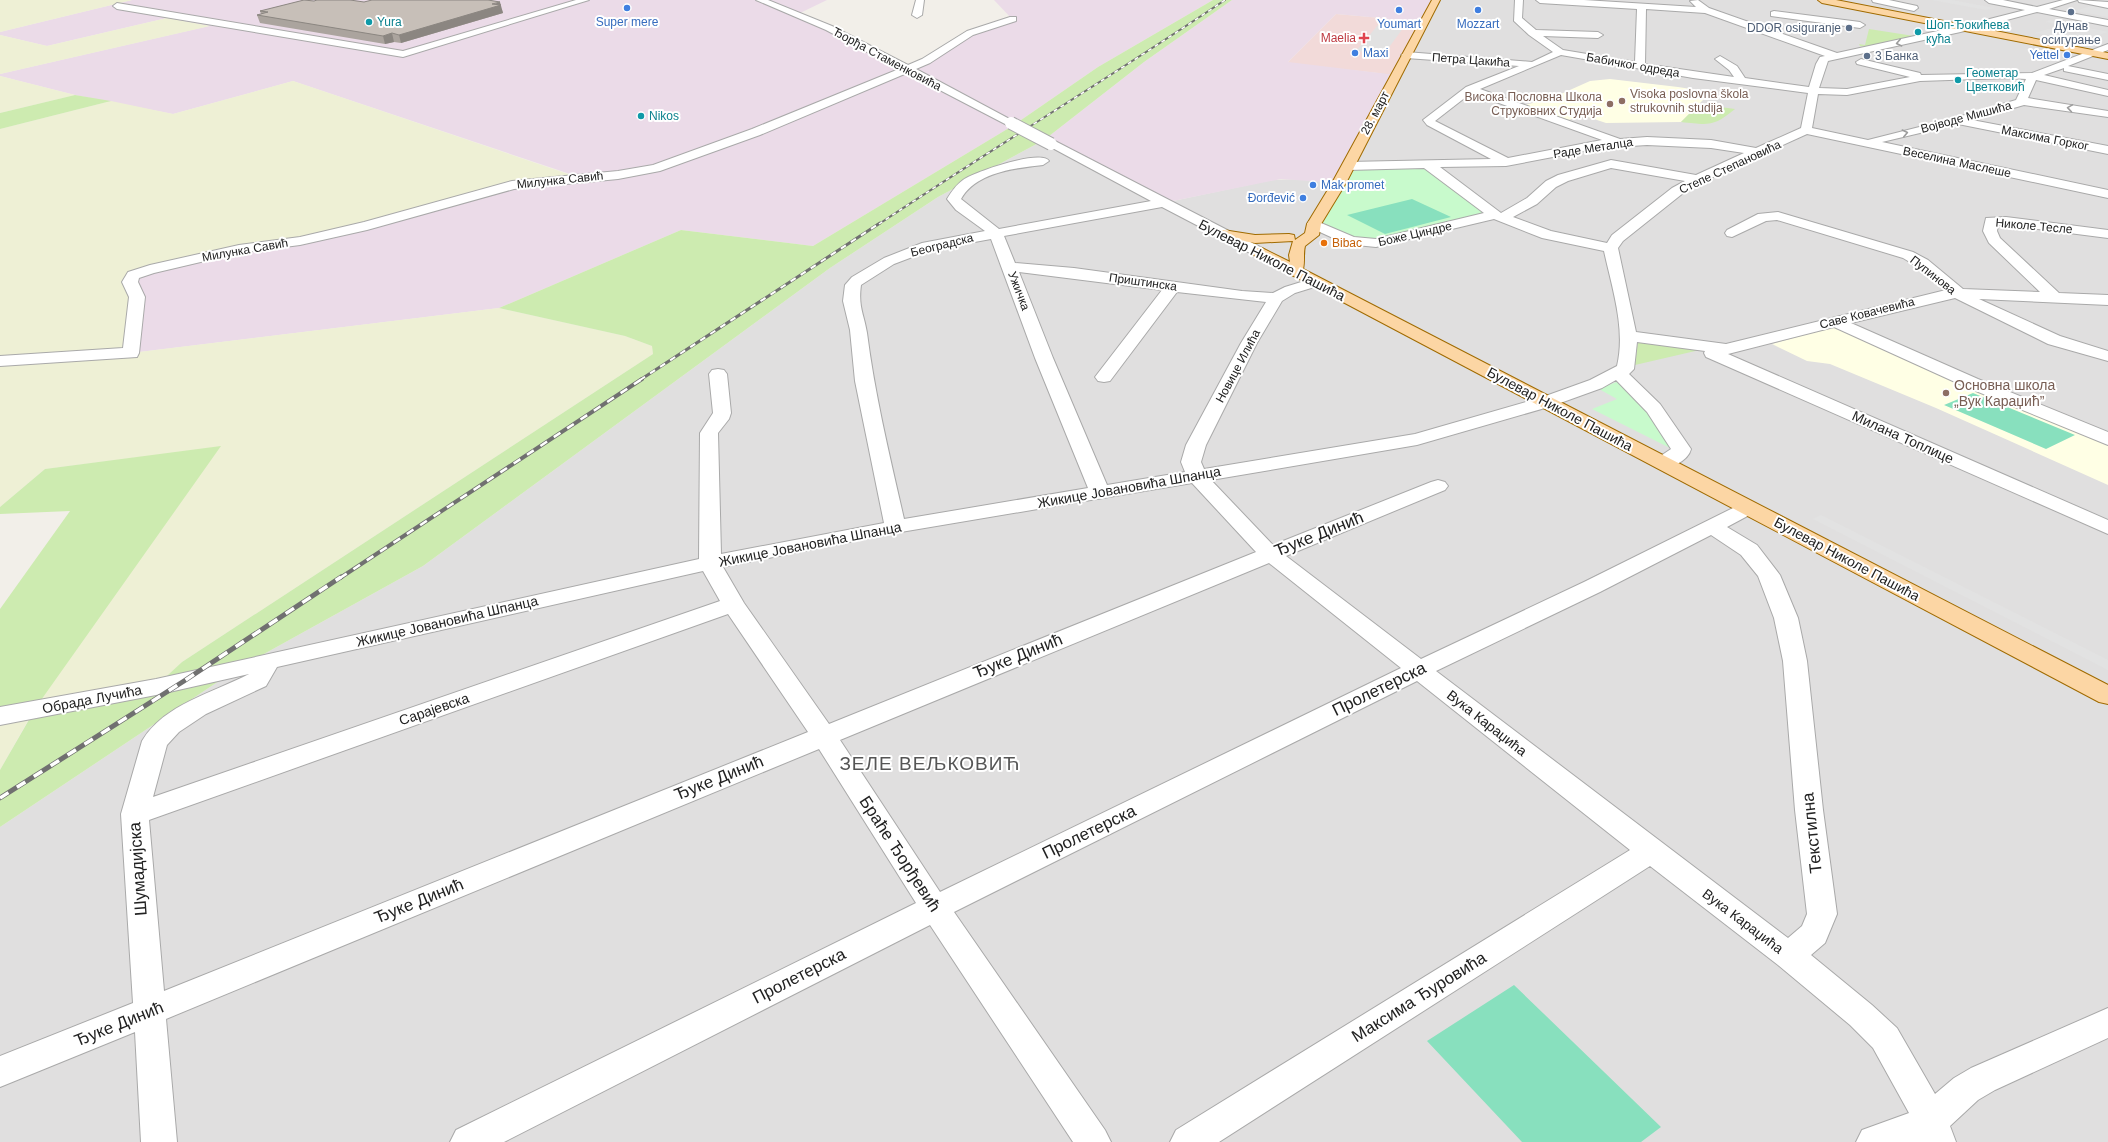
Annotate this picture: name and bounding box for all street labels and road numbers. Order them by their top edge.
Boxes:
street label: Ђорђа Стаменковића [830,24,944,94]
street label: Петра Цакића [1432,50,1511,70]
street label: Бабичког одреда [1585,50,1681,80]
street label: 28. март [1358,89,1392,137]
street label: Војводе Мишића [1919,98,2013,136]
street label: Максима Горког [2000,123,2090,153]
street label: Раде Металца [1552,135,1634,161]
street label: Степе Степановића [1677,137,1783,197]
street label: Веселина Маслеше [1902,144,2013,180]
street label: Милунка Савић [516,168,604,192]
street label: Булевар Николе Пашића [1196,216,1348,304]
street label: Николе Тесле [1995,216,2073,236]
street label: Боже Циндре [1377,219,1453,249]
street label: Београдска [909,230,975,260]
street label: Милунка Савић [201,236,289,264]
street label: Пупинова [1907,253,1959,297]
street label: Ужичка [1005,270,1033,313]
street label: Приштинска [1108,270,1178,294]
street label: Саве Ковачевића [1818,294,1916,332]
street label: Новице Илића [1213,327,1263,405]
street label: Булевар Николе Пашића [1485,364,1636,454]
street label: Милана Топлице [1850,407,1956,467]
street label: Жикице Јовановића Шпанца [1036,463,1222,511]
street label: Ђуке Динић [1272,508,1366,560]
street label: Булевар Николе Пашића [1772,514,1923,604]
street label: Жикице Јовановића Шпанца [717,518,903,570]
street label: Жикице Јовановића Шпанца [355,592,540,650]
street label: Ђуке Динић [971,630,1065,682]
street label: Пролетерска [1329,658,1429,720]
street label: Обрада Лучића [41,681,143,717]
street label: Вука Караџића [1444,687,1530,759]
street label: Сарајевска [397,689,471,728]
street label: Ђуке Динић [672,752,766,804]
street label: Текстилна [1798,791,1826,874]
street label: Браће Ђорђевић [855,793,945,915]
street label: Пролетерска [1039,801,1139,863]
street label: Шумадијска [125,821,151,917]
street label: Ђуке Динић [372,875,466,927]
street label: Вука Караџића [1699,885,1787,957]
street label: Пролетерска [749,944,849,1008]
street label: Максима Ђуровића [1348,948,1490,1046]
street label: Ђуке Динић [72,998,166,1050]

